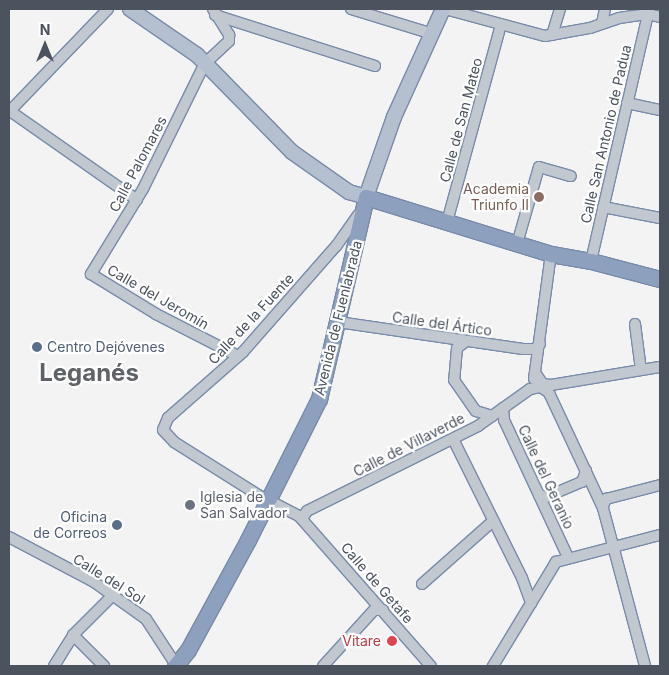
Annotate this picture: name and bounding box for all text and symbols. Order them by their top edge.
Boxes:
north arrow [20,20,70,70]
text: N [40,21,50,38]
street label: Calle San Antonio de Padua [577,43,635,225]
street label: Calle de San Mateo [436,56,486,184]
street label: Calle Palomares [106,113,170,215]
place label: Academia Triunfo II [463,181,529,213]
marker: Academia Triunfo II [533,191,545,203]
street label: Avenida de Fuenlabrada [311,239,365,397]
street label: Calle del Jeromín [104,261,212,333]
street label: Calle de la Fuente [205,270,297,368]
street label: Calle del Ártico [391,309,493,339]
place label: Centro Dejóvenes [47,339,165,355]
marker: Centro Dejóvenes [31,341,43,353]
district label: Leganés [39,359,139,387]
street label: Calle de Villaverde [351,410,467,480]
street label: Calle del Geranio [515,422,577,532]
place label: Iglesia de San Salvador [200,489,287,522]
marker: Iglesia de San Salvador [184,499,196,511]
place label: Oficina de Correos [33,509,107,542]
marker: Oficina de Correos [111,519,123,531]
street label: Calle de Getafe [337,539,417,627]
street label: Calle del Sol [70,550,148,608]
place label: Vitare [342,633,381,649]
marker: Vitare [385,634,399,648]

